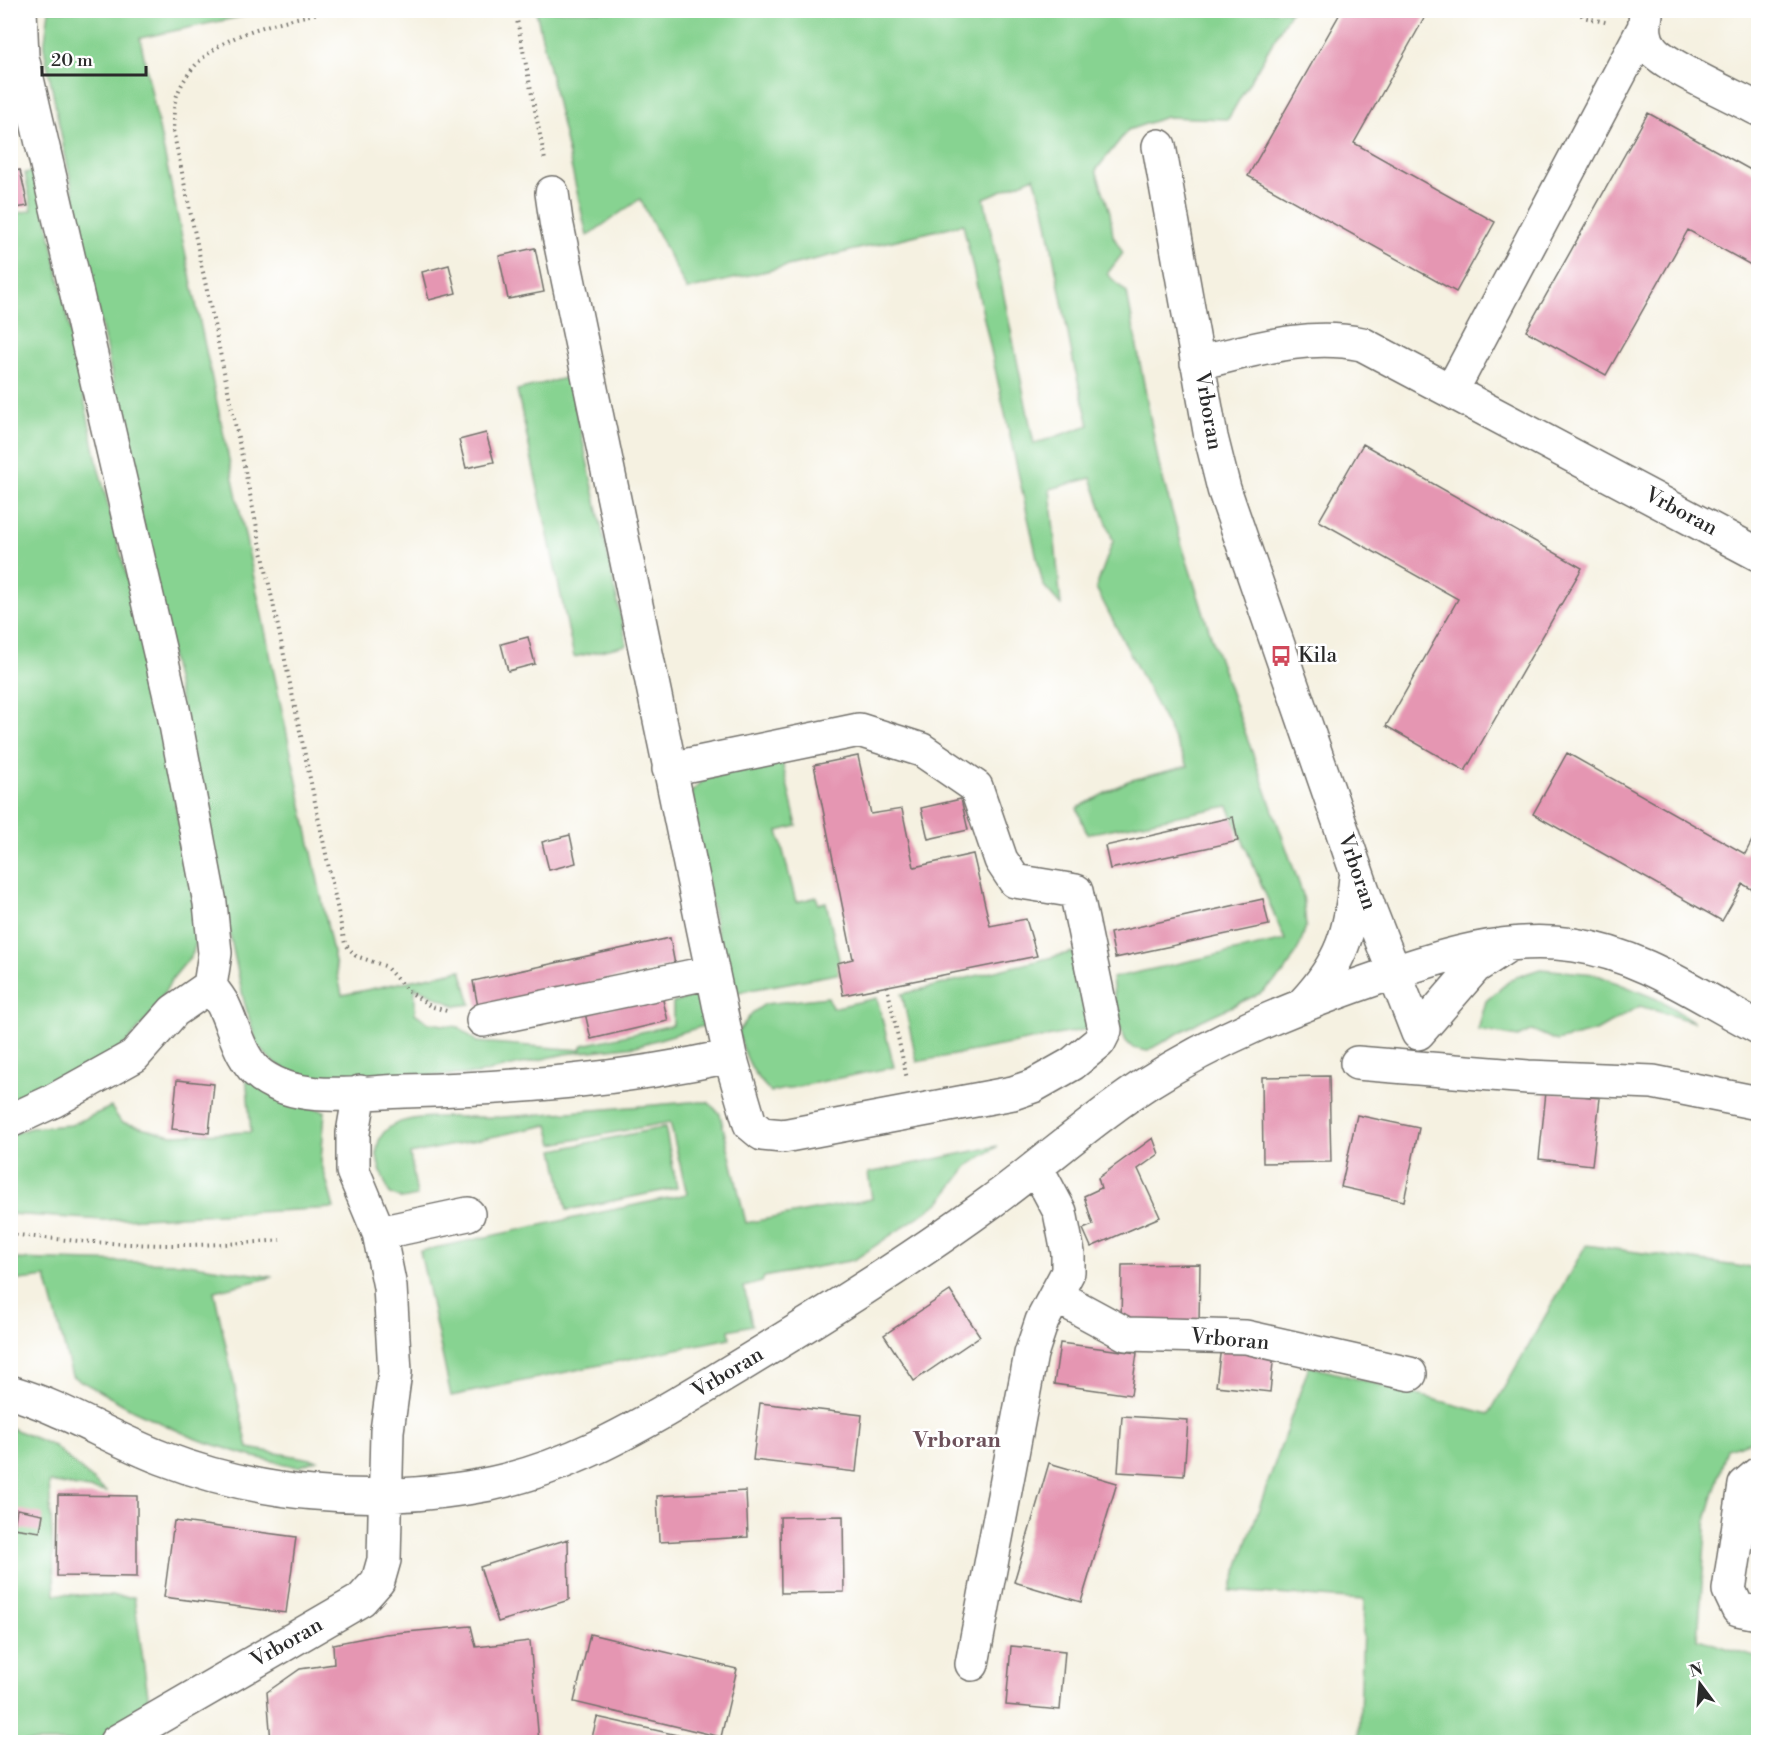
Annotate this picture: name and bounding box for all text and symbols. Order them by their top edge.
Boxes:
scale bar [42,39,146,77]
text: 20 m [51,49,93,72]
street label: Vrboran [1188,369,1228,452]
street label: Vrboran [1639,482,1722,542]
place label: Kila [1298,643,1337,669]
bus stop icon: Kila [1269,644,1293,668]
street label: Vrboran [1332,830,1382,914]
street label: Vrboran [1189,1324,1271,1356]
street label: Vrboran [687,1341,769,1405]
district label: Vrboran [912,1427,1001,1454]
street label: Vrboran [246,1612,328,1674]
north arrow [1670,1654,1730,1714]
text: N [1687,1659,1705,1682]

